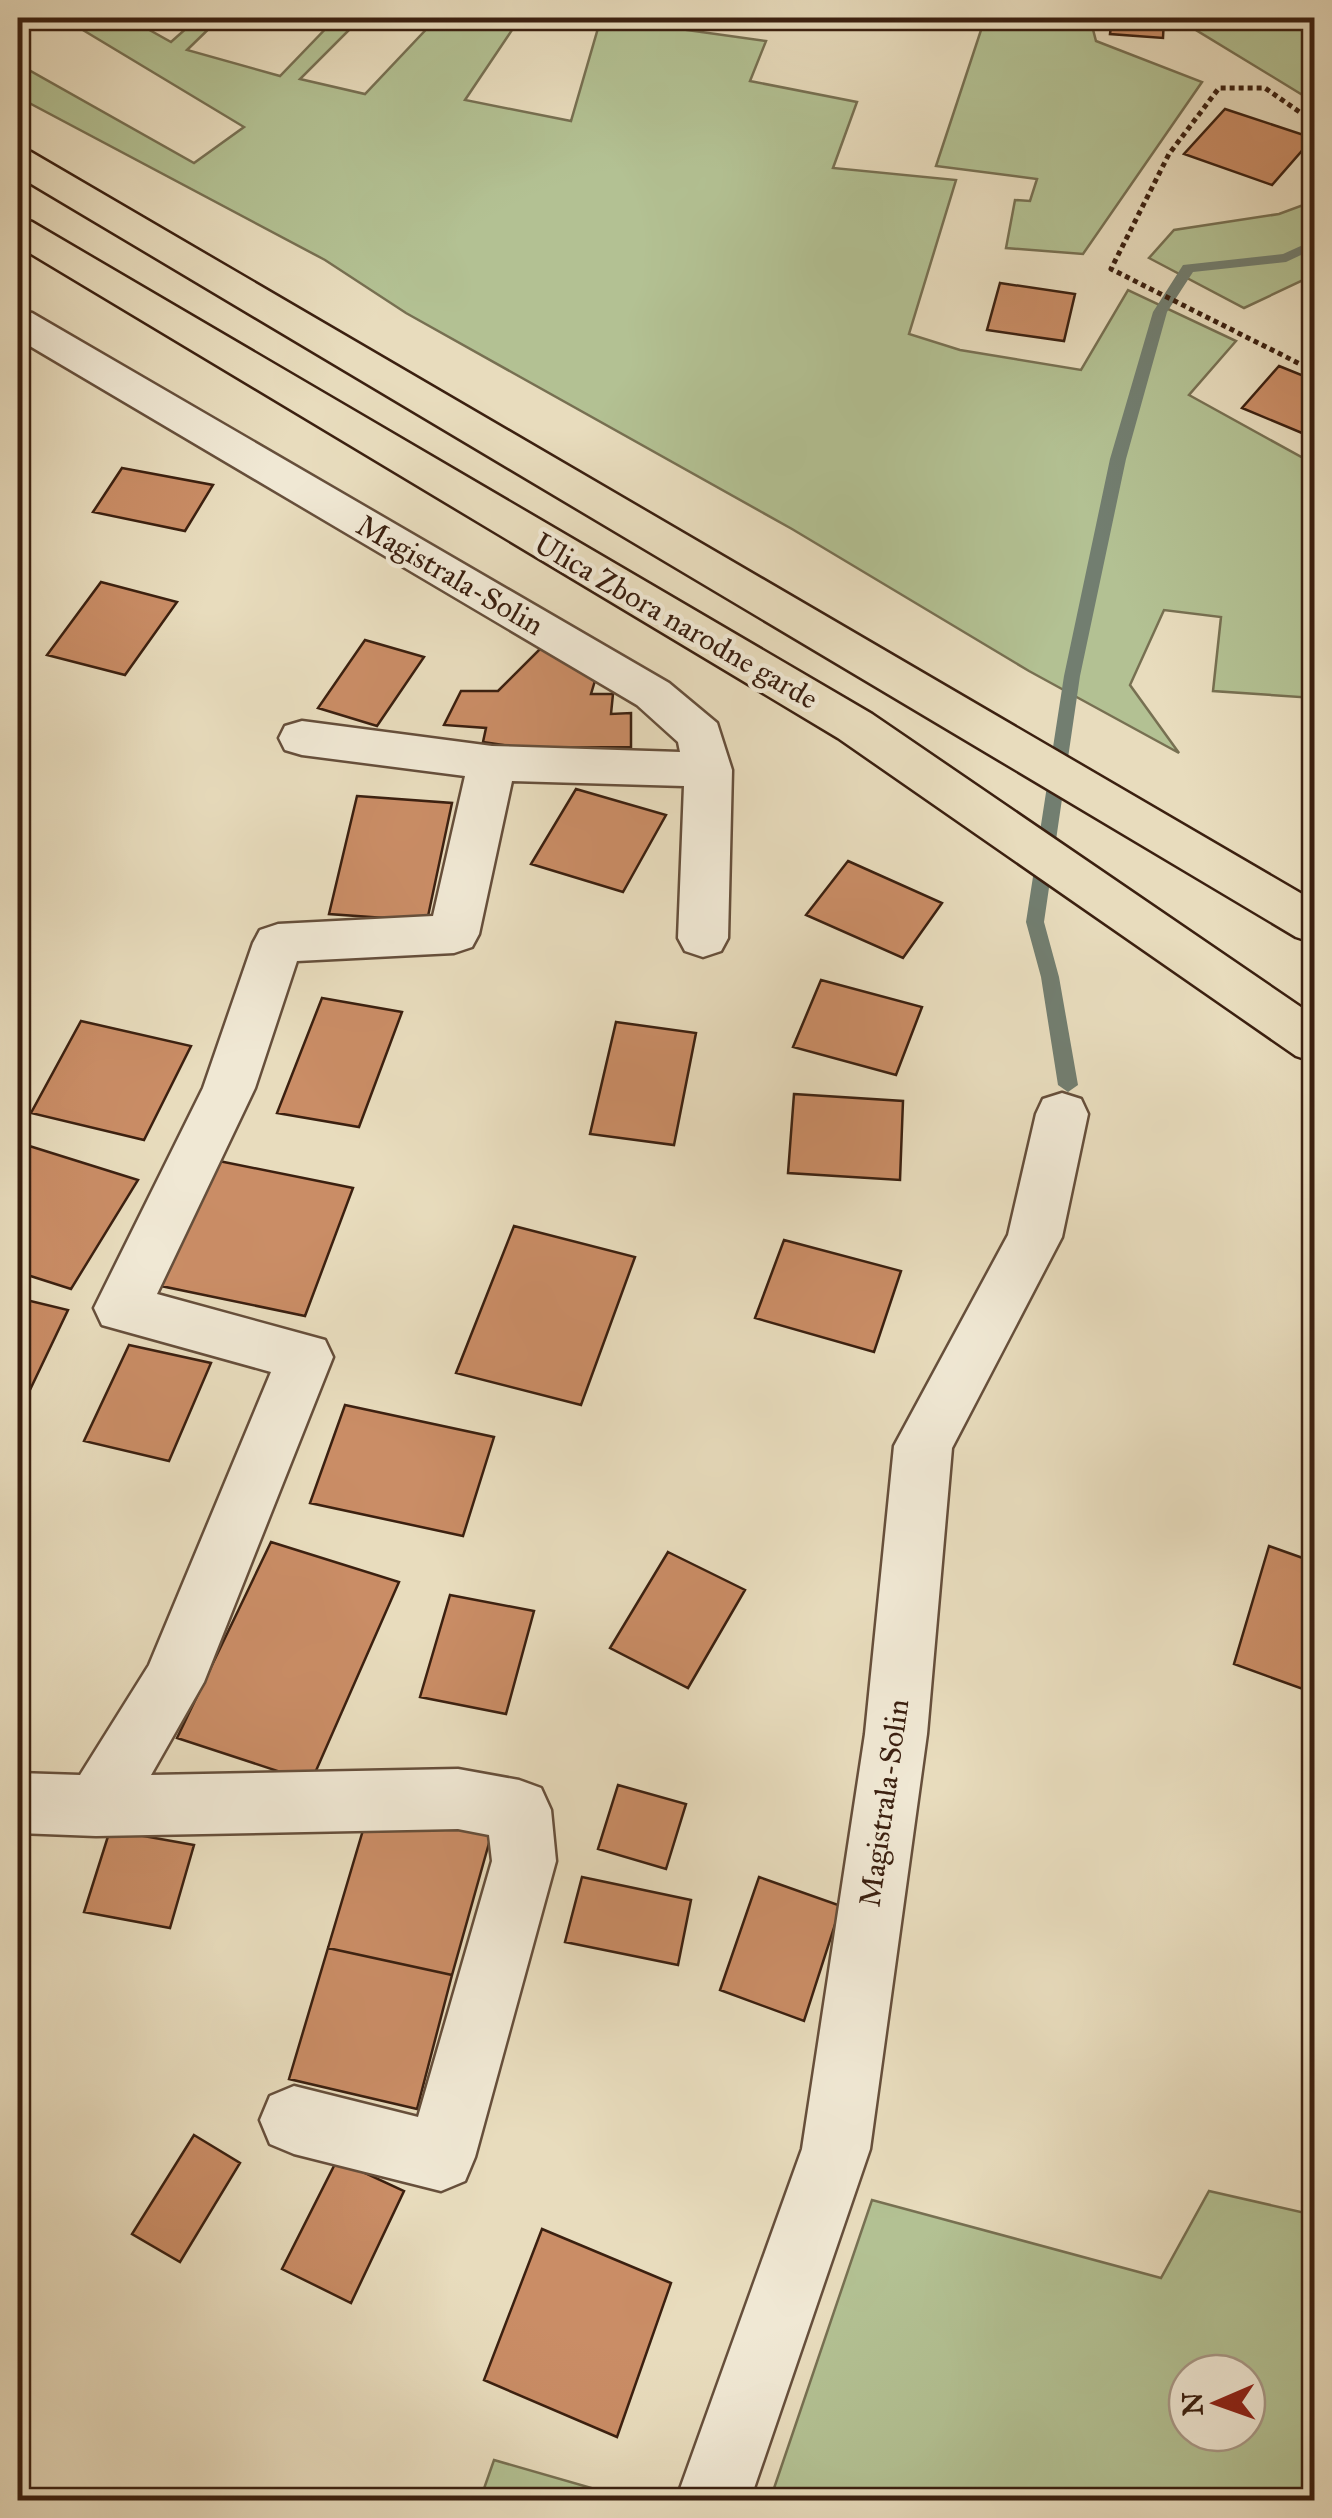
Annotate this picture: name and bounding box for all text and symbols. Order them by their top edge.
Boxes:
street label: Magistrala-Solin [350,507,550,643]
street label: Ulica Zbora narodne garde [528,525,824,717]
street label: Magistrala-Solin [852,1697,916,1909]
north arrow [1167,2353,1267,2453]
text: N [1175,2391,1210,2416]

